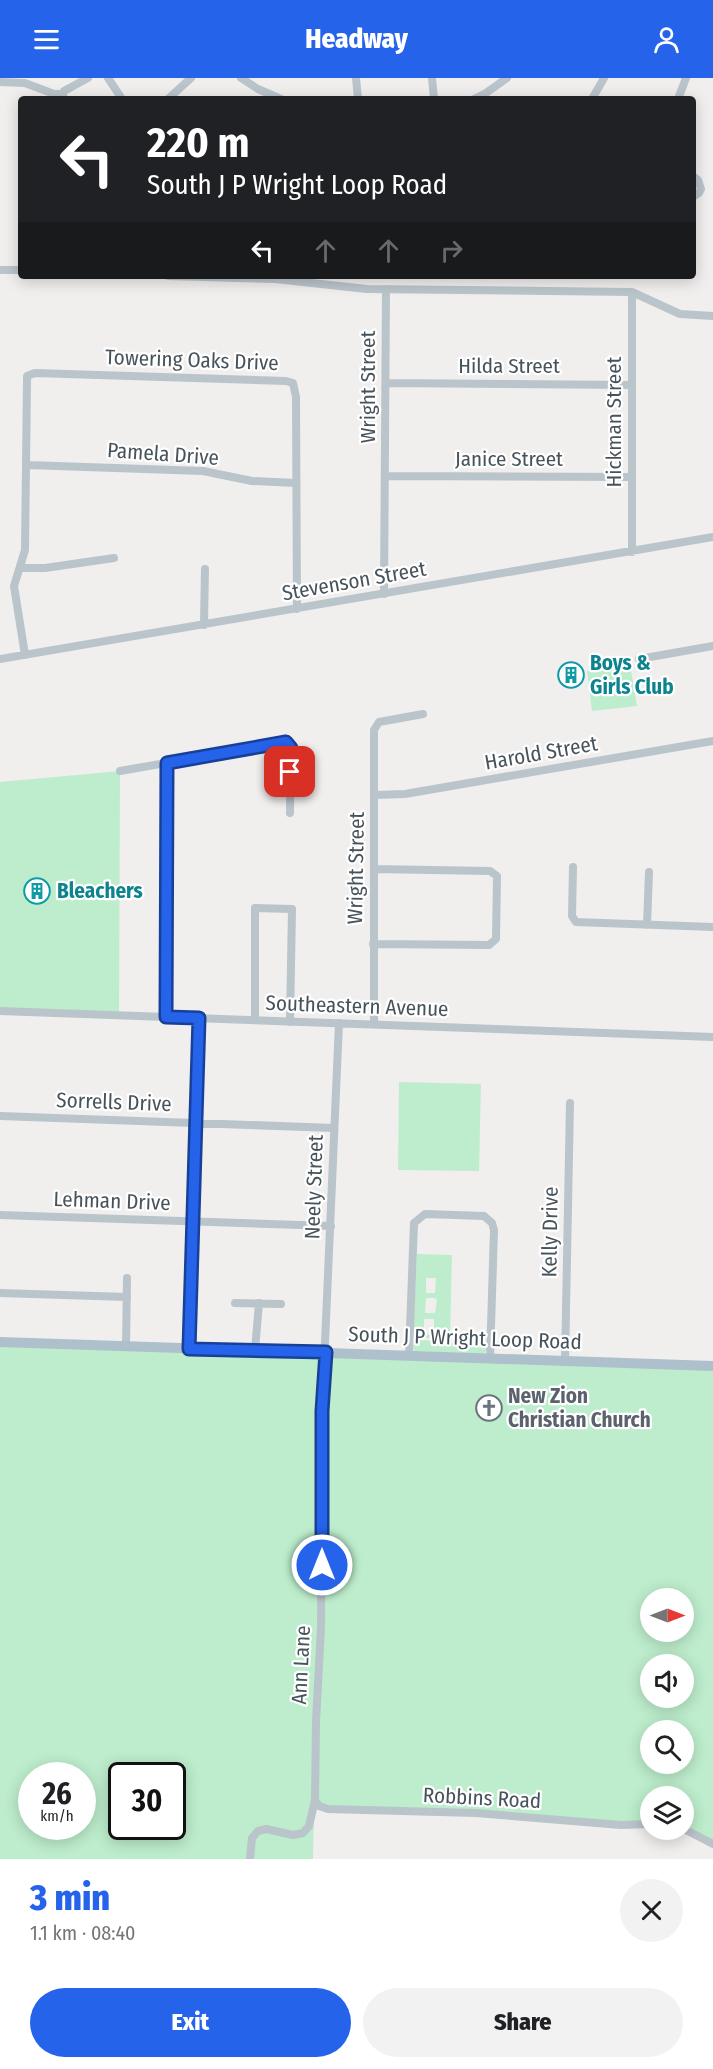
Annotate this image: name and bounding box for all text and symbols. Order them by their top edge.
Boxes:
icon: menu [30,23,63,56]
text: Headway [305,23,408,55]
icon: person [650,23,683,56]
text: 220 m [147,118,250,168]
icon: left [48,120,126,198]
text: South J P Wright Loop Road [147,169,447,201]
icon: left [246,234,279,267]
icon: ahead [309,234,342,267]
icon: ahead [372,234,405,267]
icon: right [435,234,468,267]
street label: Wright Street [355,331,381,443]
street label: Towering Oaks Drive [105,344,279,376]
street label: Hilda Street [458,353,560,379]
street label: Hickman Street [601,356,627,487]
street label: Pamela Drive [106,437,220,471]
street label: Janice Street [455,446,563,472]
street label: Stevenson Street [280,556,428,606]
place label: Boys & Girls Club [590,650,674,700]
building icon: Boys & Girls Club [556,660,586,690]
street label: Harold Street [483,730,600,776]
pin [264,746,315,797]
icon: arrive [273,755,306,788]
street label: Wright Street [342,811,370,925]
building icon: Bleachers [22,876,52,906]
place label: Bleachers [57,878,143,904]
street label: Southeastern Avenue [265,990,449,1022]
street label: Sorrells Drive [56,1087,172,1117]
street label: Neely Street [299,1134,329,1240]
street label: Lehman Drive [53,1186,171,1216]
street label: Kelly Drive [536,1186,564,1278]
street label: South J P Wright Loop Road [348,1321,582,1355]
place label: New Zion Christian Church [508,1383,651,1433]
church icon: New Zion Christian Church [474,1393,504,1423]
position arrow [290,1533,354,1597]
north arrow [640,1588,694,1642]
map controls [640,1588,694,1840]
street label: Ann Lane [286,1625,316,1705]
button: sound [640,1654,694,1708]
button: search [640,1720,694,1774]
speed limit sign: 30 [108,1762,186,1840]
text: 26 [42,1776,72,1812]
street label: Robbins Road [422,1782,542,1814]
button: layers [640,1786,694,1840]
text: km/h [40,1807,74,1825]
text: 3 min [30,1876,110,1920]
button: close [620,1879,683,1942]
text: 1.1 km · 08:40 [30,1921,136,1945]
button: Exit [30,1988,351,2057]
button: Share [363,1988,683,2057]

